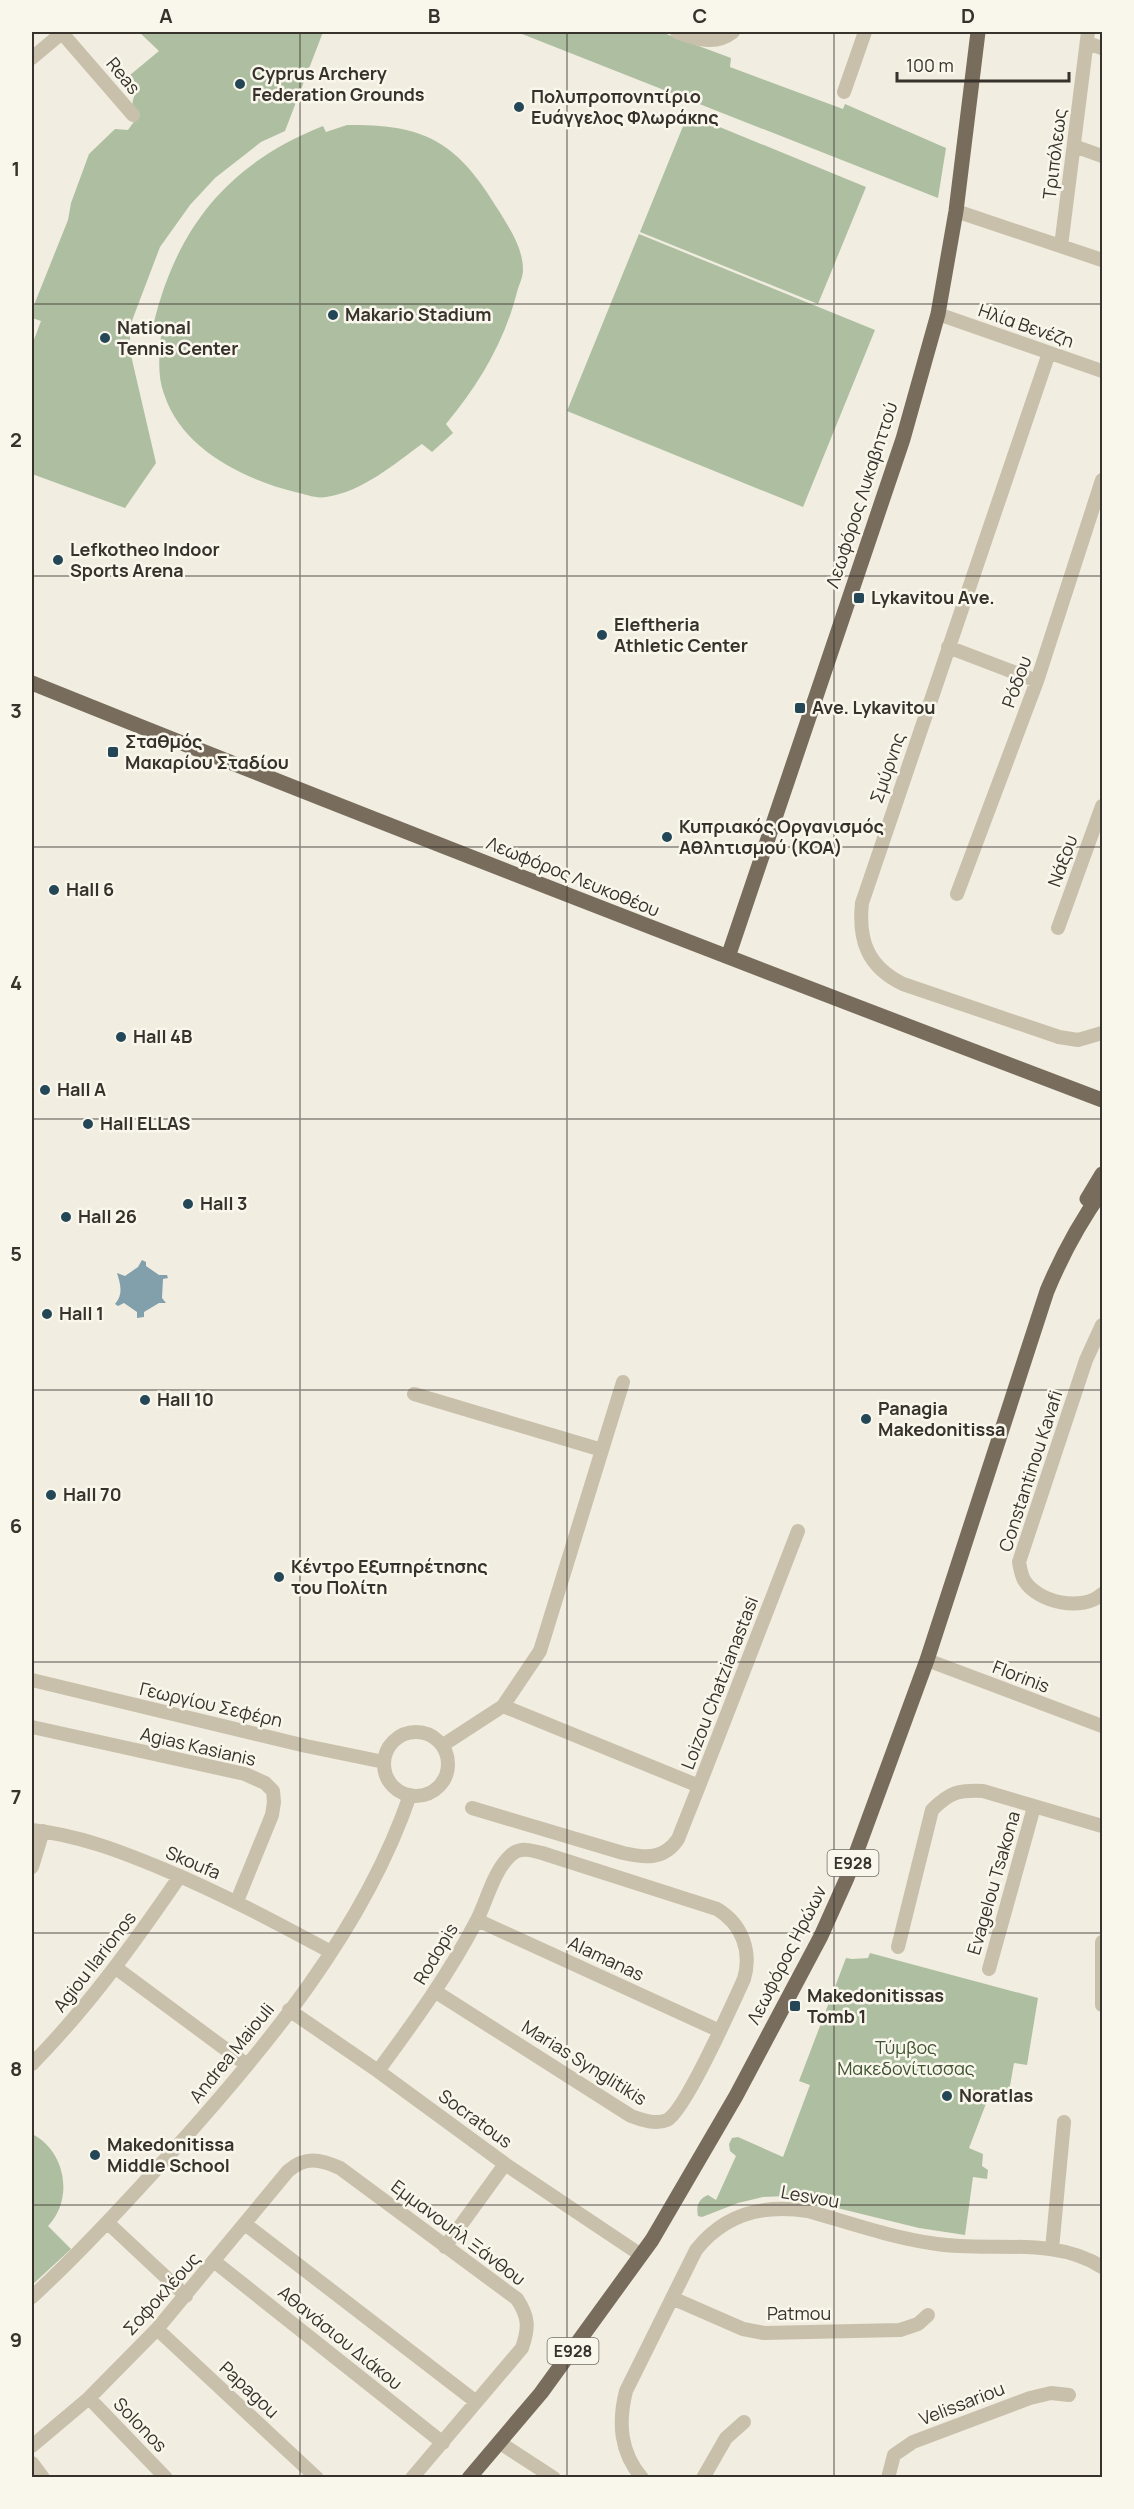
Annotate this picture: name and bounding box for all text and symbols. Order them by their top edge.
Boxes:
text: A [159,2,173,29]
text: B [428,2,441,29]
text: C [693,2,707,29]
text: D [961,2,975,29]
scale bar [897,45,1070,83]
street label: Reas [101,52,146,99]
text: 100 m [906,53,954,77]
place label: Cyprus Archery Federation Grounds [252,61,425,106]
marker: Cyprus Archery Federation Grounds [233,77,247,91]
place label: Πολυπροπονητίριο Ευάγγελος Φλωράκης [531,84,719,129]
marker: Πολυπροπονητίριο Ευάγγελος Φλωράκης [512,100,526,114]
street label: Τριπόλεως [1037,107,1071,201]
text: 1 [12,155,20,182]
street label: Ηλία Βενέζη [975,297,1077,353]
place label: Makario Stadium [345,302,491,326]
marker: Makario Stadium [326,308,340,322]
place label: National Tennis Center [117,315,238,360]
marker: National Tennis Center [98,331,112,345]
street label: Λεωφόρος Λυκαβηττού [820,399,902,591]
text: 2 [10,426,22,453]
place label: Lefkotheo Indoor Sports Arena [70,537,220,582]
marker: Lefkotheo Indoor Sports Arena [51,553,65,567]
place label: Lykavitou Ave. [871,585,995,609]
marker: Lykavitou Ave. [852,591,866,605]
place label: Eleftheria Athletic Center [614,612,748,657]
marker: Eleftheria Athletic Center [595,628,609,642]
street label: Ρόδου [996,653,1036,711]
place label: Ave. Lykavitou [812,695,936,719]
text: 3 [10,697,22,724]
marker: Ave. Lykavitou [793,701,807,715]
place label: Σταθμός Μακαρίου Σταδίου [125,729,289,774]
street label: Σμύρνης [864,729,910,806]
marker: Σταθμός Μακαρίου Σταδίου [106,745,120,759]
place label: Κυπριακός Οργανισμός Αθλητισμού (ΚΟΑ) [679,814,884,859]
street label: Λεωφόρος Λευκοθέου [483,830,663,922]
marker: Κυπριακός Οργανισμός Αθλητισμού (ΚΟΑ) [660,830,674,844]
street label: Νάξου [1042,831,1083,890]
place label: Hall 6 [66,877,114,901]
marker: Hall 6 [47,883,61,897]
text: 4 [10,969,22,996]
place label: Hall 4B [133,1024,192,1048]
marker: Hall 4B [114,1030,128,1044]
place label: Hall A [57,1077,106,1101]
marker: Hall A [38,1083,52,1097]
place label: Hall ELLAS [100,1111,190,1135]
marker: Hall ELLAS [81,1117,95,1131]
place label: Hall 3 [200,1191,248,1215]
marker: Hall 3 [181,1197,195,1211]
place label: Hall 26 [78,1204,137,1228]
marker: Hall 26 [59,1210,73,1224]
text: 5 [10,1240,22,1267]
place label: Hall 1 [59,1301,104,1325]
marker: Hall 1 [40,1307,54,1321]
place label: Hall 10 [157,1387,214,1411]
street label: Constantinou Kavafi [993,1387,1067,1554]
marker: Hall 10 [138,1393,152,1407]
place label: Panagia Makedonitissa [878,1396,1005,1441]
marker: Panagia Makedonitissa [859,1412,873,1426]
place label: Hall 70 [63,1482,122,1506]
marker: Hall 70 [44,1488,58,1502]
text: 6 [10,1512,22,1539]
place label: Κέντρο Εξυπηρέτησης του Πολίτη [291,1554,488,1599]
marker: Κέντρο Εξυπηρέτησης του Πολίτη [272,1570,286,1584]
street label: Loizou Chatzianastasi [675,1593,763,1773]
street label: Florinis [990,1654,1053,1698]
street label: Γεωργίου Σεφέρη [137,1676,285,1732]
street label: Agias Kasianis [138,1721,258,1771]
text: 7 [11,1783,21,1810]
street label: Evagelou Tsakona [961,1808,1025,1957]
street label: Skoufa [162,1840,224,1884]
road number: E928 [828,1850,878,1876]
street label: Λεωφόρος Ηρώων [741,1881,831,2028]
street label: Agiou Ilarionos [47,1906,141,2017]
street label: Rodopis [407,1918,463,1989]
street label: Alamanas [565,1930,648,1986]
place label: Makedonitissas Tomb 1 [807,1983,944,2028]
street label: Andrea Maiouli [183,1997,279,2107]
marker: Makedonitissas Tomb 1 [788,1999,802,2013]
street label: Marias Synglitikis [518,2014,652,2110]
park label: Τύμβος Μακεδονίτισσας [837,2035,975,2080]
text: 8 [10,2055,22,2082]
street label: Socratous [434,2083,517,2153]
place label: Noratlas [959,2083,1034,2107]
marker: Noratlas [940,2089,954,2103]
place label: Makedonitissa Middle School [107,2132,234,2177]
marker: Makedonitissa Middle School [88,2148,102,2162]
street label: Εμμανουήλ Ξάνθου [387,2174,531,2291]
street label: Lesvou [779,2179,841,2213]
street label: Σοφοκλέους [117,2246,205,2340]
street label: Αθανάσιου Διάκου [274,2280,408,2395]
street label: Patmou [767,2301,831,2325]
text: 9 [10,2326,22,2353]
road number: E928 [548,2338,598,2364]
street label: Papagou [215,2356,285,2423]
street label: Velissariou [915,2376,1008,2430]
street label: Solonos [109,2392,173,2457]

